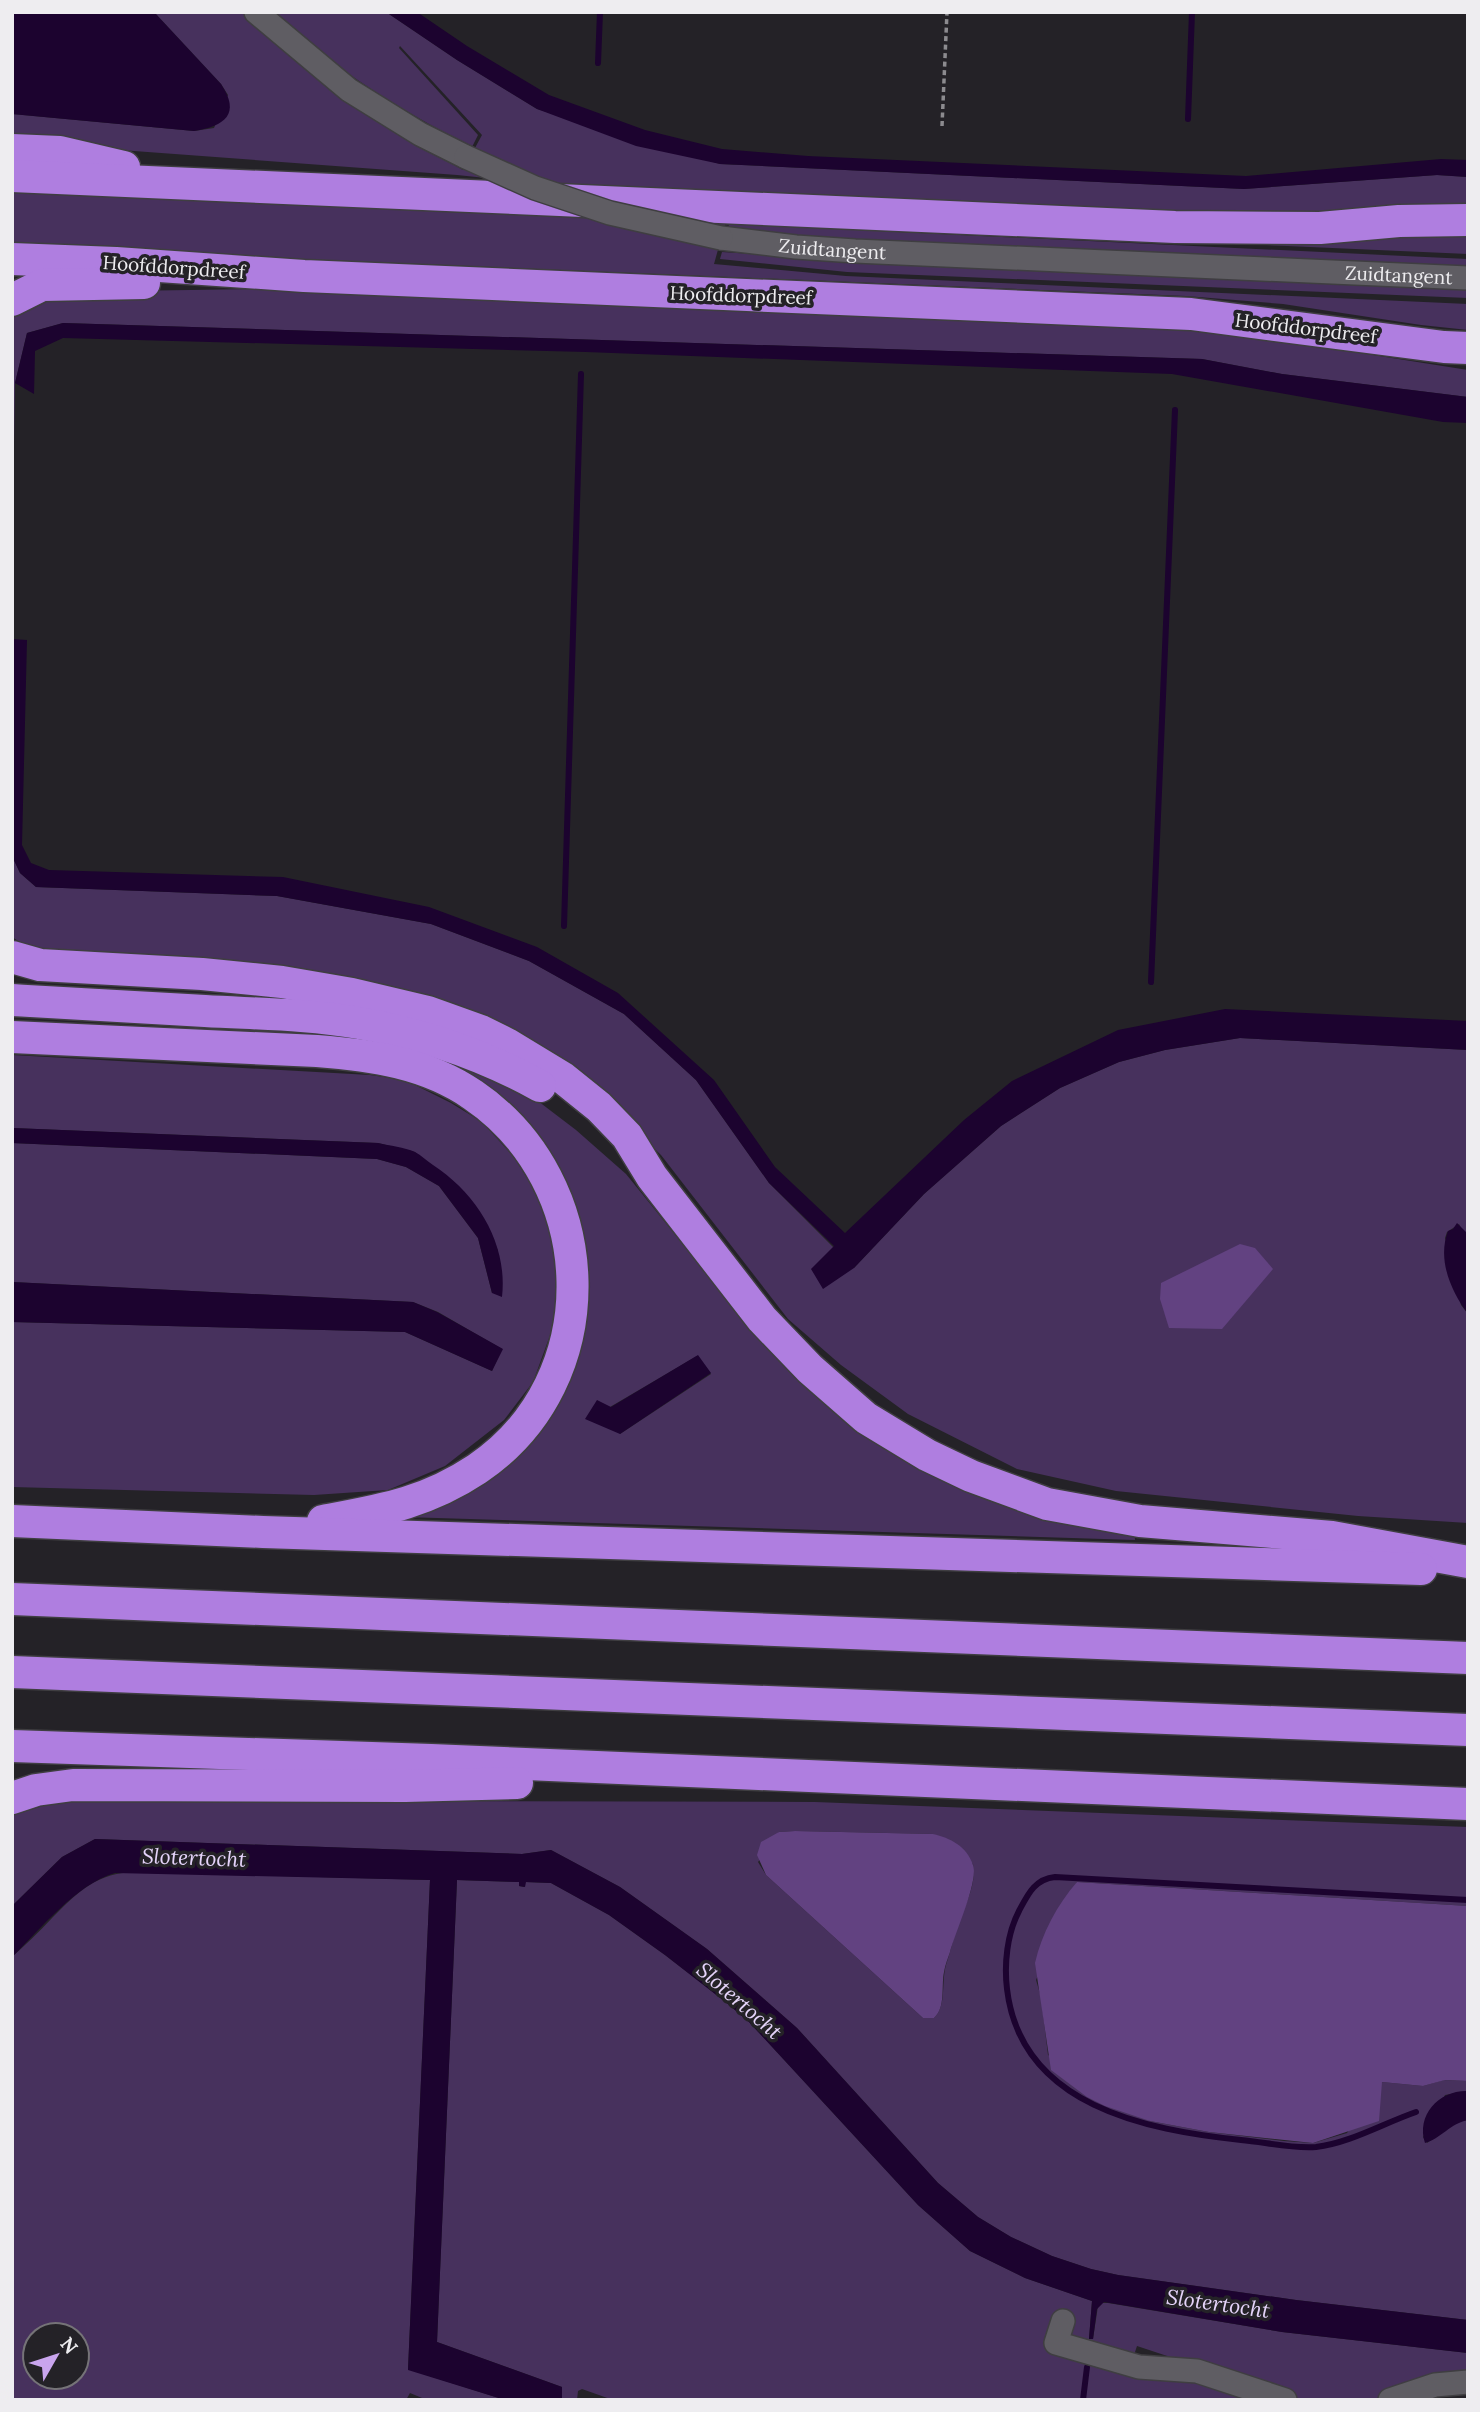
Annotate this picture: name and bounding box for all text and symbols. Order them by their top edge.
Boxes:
street label: Zuidtangent [777,233,887,264]
street label: Hoofddorpdreef [102,250,248,284]
street label: Zuidtangent [1344,261,1454,289]
street label: Hoofddorpdreef [669,281,814,310]
street label: Hoofddorpdreef [1234,307,1380,349]
water label: Slotertocht [141,1842,247,1873]
water label: Slotertocht [691,1956,788,2045]
water label: Slotertocht [1165,2283,1272,2324]
north arrow [21,2321,91,2391]
text: N [55,2332,83,2359]

